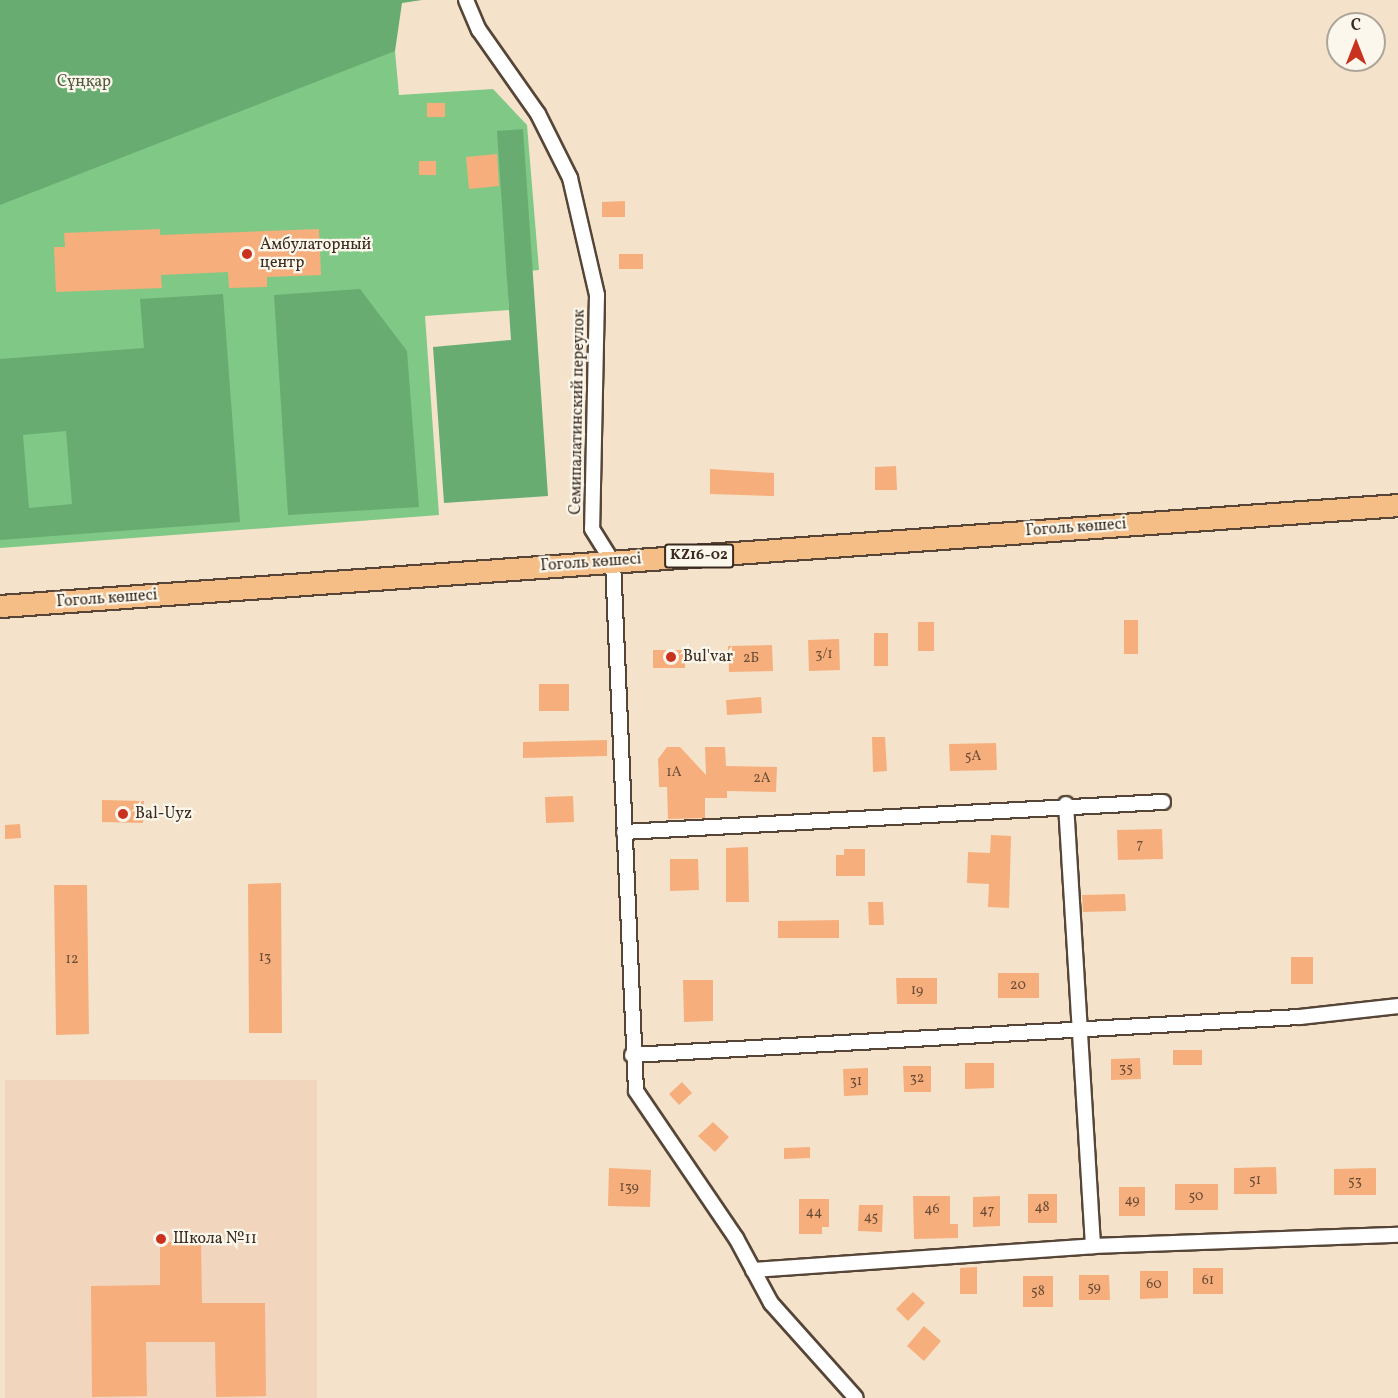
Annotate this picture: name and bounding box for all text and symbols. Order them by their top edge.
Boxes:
north arrow [1326,12,1386,72]
text: С [1351,15,1361,37]
park label: Сұңқар [57,72,111,92]
place label: Амбулаторный центр [260,235,371,273]
marker: Амбулаторный центр [238,245,256,263]
street label: Семипалатинский переулок [567,309,589,515]
street label: Гоголь көшесі [1025,515,1127,541]
road number: KZ16-02 [663,544,735,568]
street label: Гоголь көшесі [540,550,642,576]
street label: Гоголь көшесі [56,586,158,612]
place label: Bul'var [683,647,733,667]
house number: 3/1 [815,647,833,663]
marker: Bul'var [664,650,678,664]
house number: 2Б [743,651,759,667]
house number: 5А [965,749,981,765]
house number: 1А [666,765,682,781]
house number: 2А [753,771,771,787]
place label: Bal-Uyz [135,804,192,824]
marker: Bal-Uyz [116,807,130,821]
house number: 7 [1137,837,1143,853]
house number: 13 [259,950,271,966]
house number: 12 [66,952,78,968]
house number: 20 [1010,978,1026,994]
house number: 19 [911,983,923,999]
house number: 35 [1119,1061,1133,1077]
house number: 32 [910,1071,924,1087]
house number: 31 [850,1074,862,1090]
house number: 51 [1249,1173,1261,1189]
house number: 53 [1348,1174,1362,1190]
house number: 139 [619,1180,639,1196]
house number: 50 [1189,1189,1203,1205]
house number: 49 [1124,1193,1140,1209]
house number: 48 [1034,1200,1050,1216]
house number: 46 [924,1202,940,1218]
house number: 47 [979,1203,995,1219]
house number: 44 [806,1205,822,1221]
house number: 45 [864,1210,878,1226]
place label: Школа №11 [173,1229,257,1249]
marker: Школа №11 [154,1232,168,1246]
house number: 61 [1202,1273,1214,1289]
house number: 60 [1146,1277,1162,1293]
house number: 59 [1087,1280,1101,1296]
house number: 58 [1031,1284,1045,1300]

